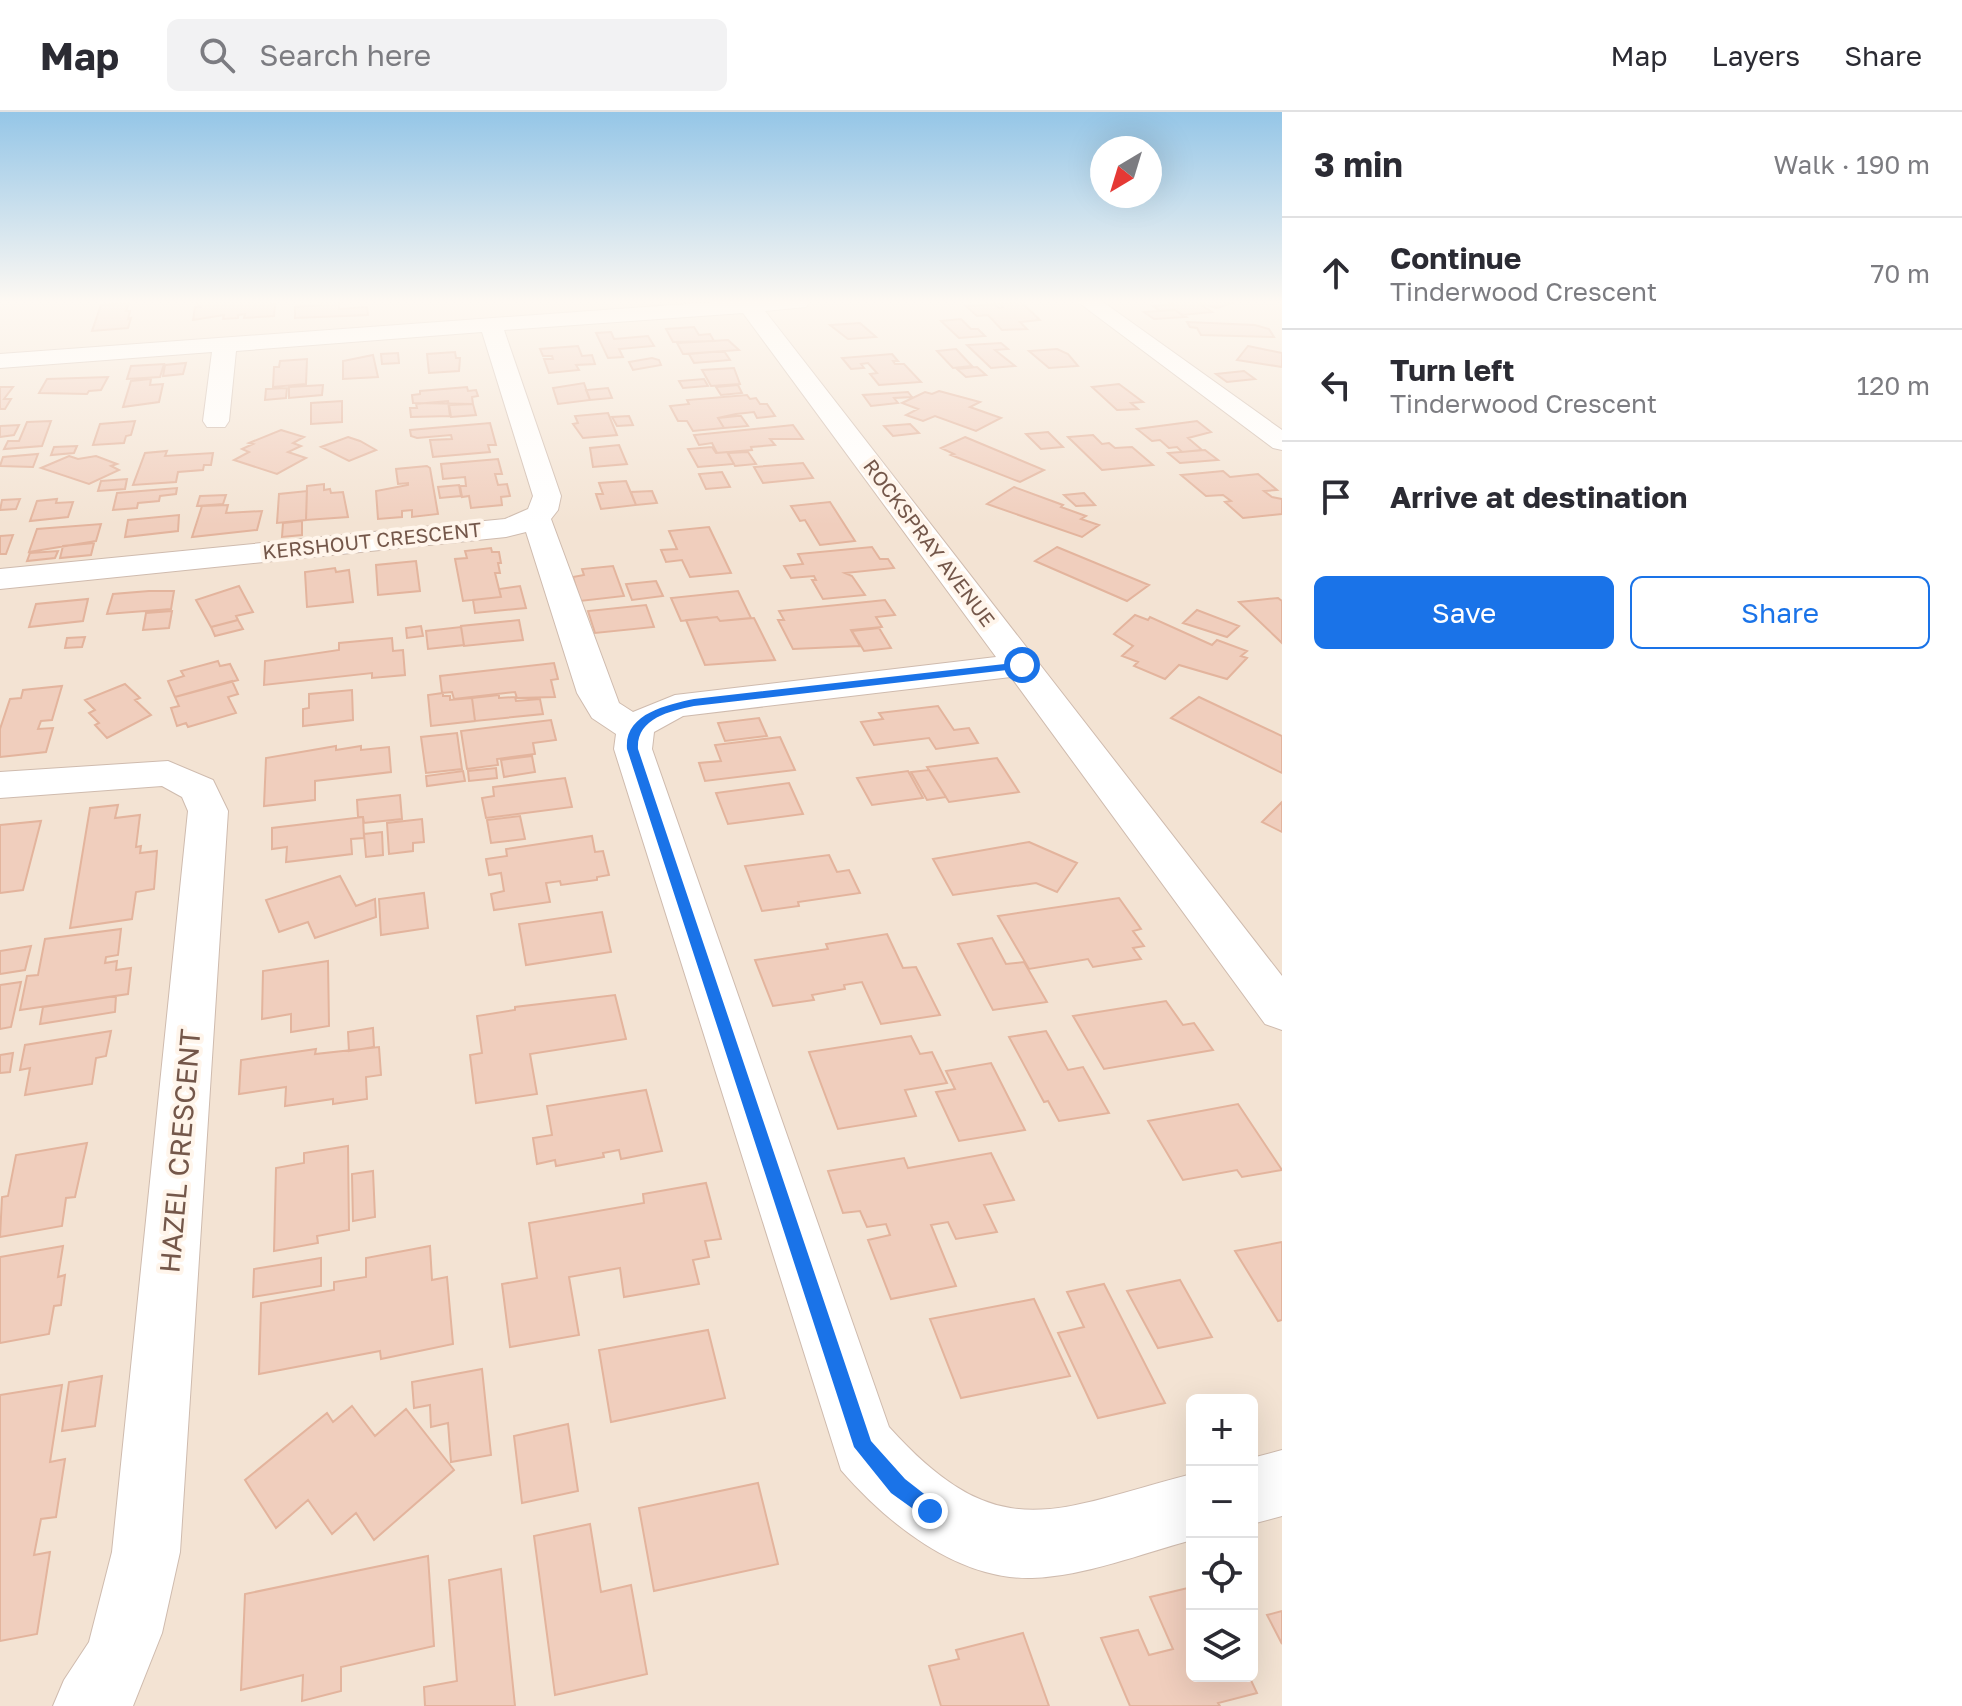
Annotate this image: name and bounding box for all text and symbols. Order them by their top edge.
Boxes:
search box [167,19,727,91]
text: Map [40,33,119,78]
icon: search [195,33,239,77]
text: Search here [259,37,431,73]
text: Map [1610,39,1668,72]
text: Layers [1712,39,1800,72]
text: Share [1844,39,1922,72]
north arrow [1090,136,1162,208]
text: 3 min [1314,144,1403,184]
text: Walk · 190 m [1774,149,1930,180]
text: Continue [1390,240,1521,276]
icon: ahead [1314,251,1358,295]
text: 70 m [1871,258,1930,289]
text: Tinderwood Crescent [1390,276,1657,307]
text: Turn left [1390,352,1515,388]
icon: left [1314,363,1358,407]
text: 120 m [1857,370,1930,401]
text: Tinderwood Crescent [1390,388,1657,419]
street label: ROCKSPRAY AVENUE [859,454,1001,631]
icon: arrive [1314,475,1358,519]
text: Arrive at destination [1390,479,1687,515]
street label: KERSHOUT CRESCENT [261,517,483,563]
button: Save [1314,576,1614,649]
button: Share [1630,576,1930,649]
route start [1004,647,1040,683]
street label: HAZEL CRESCENT [152,1028,207,1274]
map controls [1186,1394,1258,1682]
button: + [1186,1394,1258,1466]
button: − [1186,1466,1258,1538]
route end [912,1493,948,1529]
button: locate [1186,1538,1258,1610]
button: layers [1186,1610,1258,1682]

